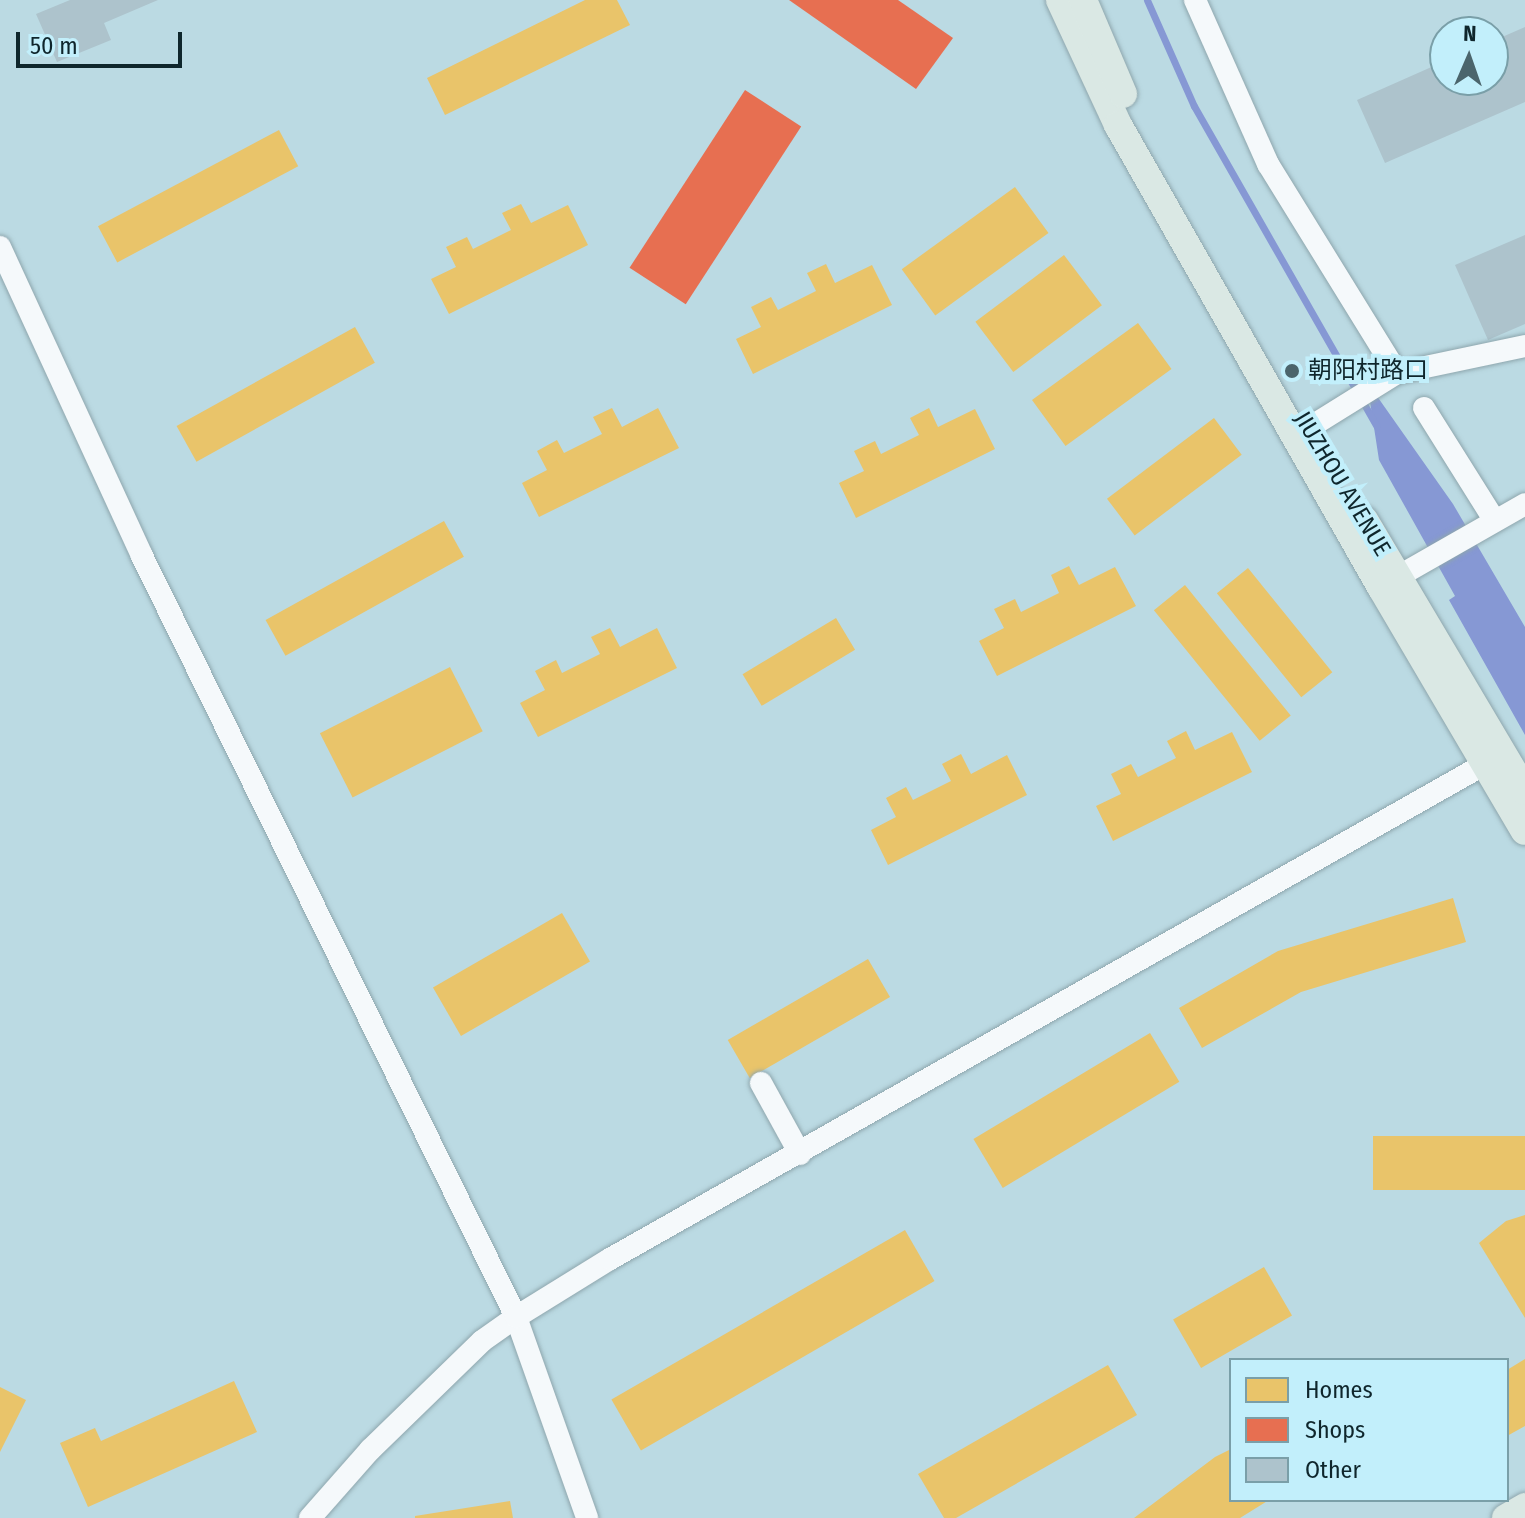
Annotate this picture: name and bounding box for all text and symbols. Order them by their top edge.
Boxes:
scale bar [20,16,186,66]
north arrow [1429,16,1509,96]
text: N [1463,20,1477,47]
text: 50 m [30,32,78,60]
place label: 朝阳村路口 [1308,357,1428,385]
marker: 朝阳村路口 [1283,362,1301,380]
street label: JIUZHOU AVENUE [1288,407,1396,561]
legend [1229,1358,1509,1502]
text: Homes [1305,1376,1373,1404]
text: Shops [1305,1416,1365,1444]
text: Other [1305,1456,1361,1484]

